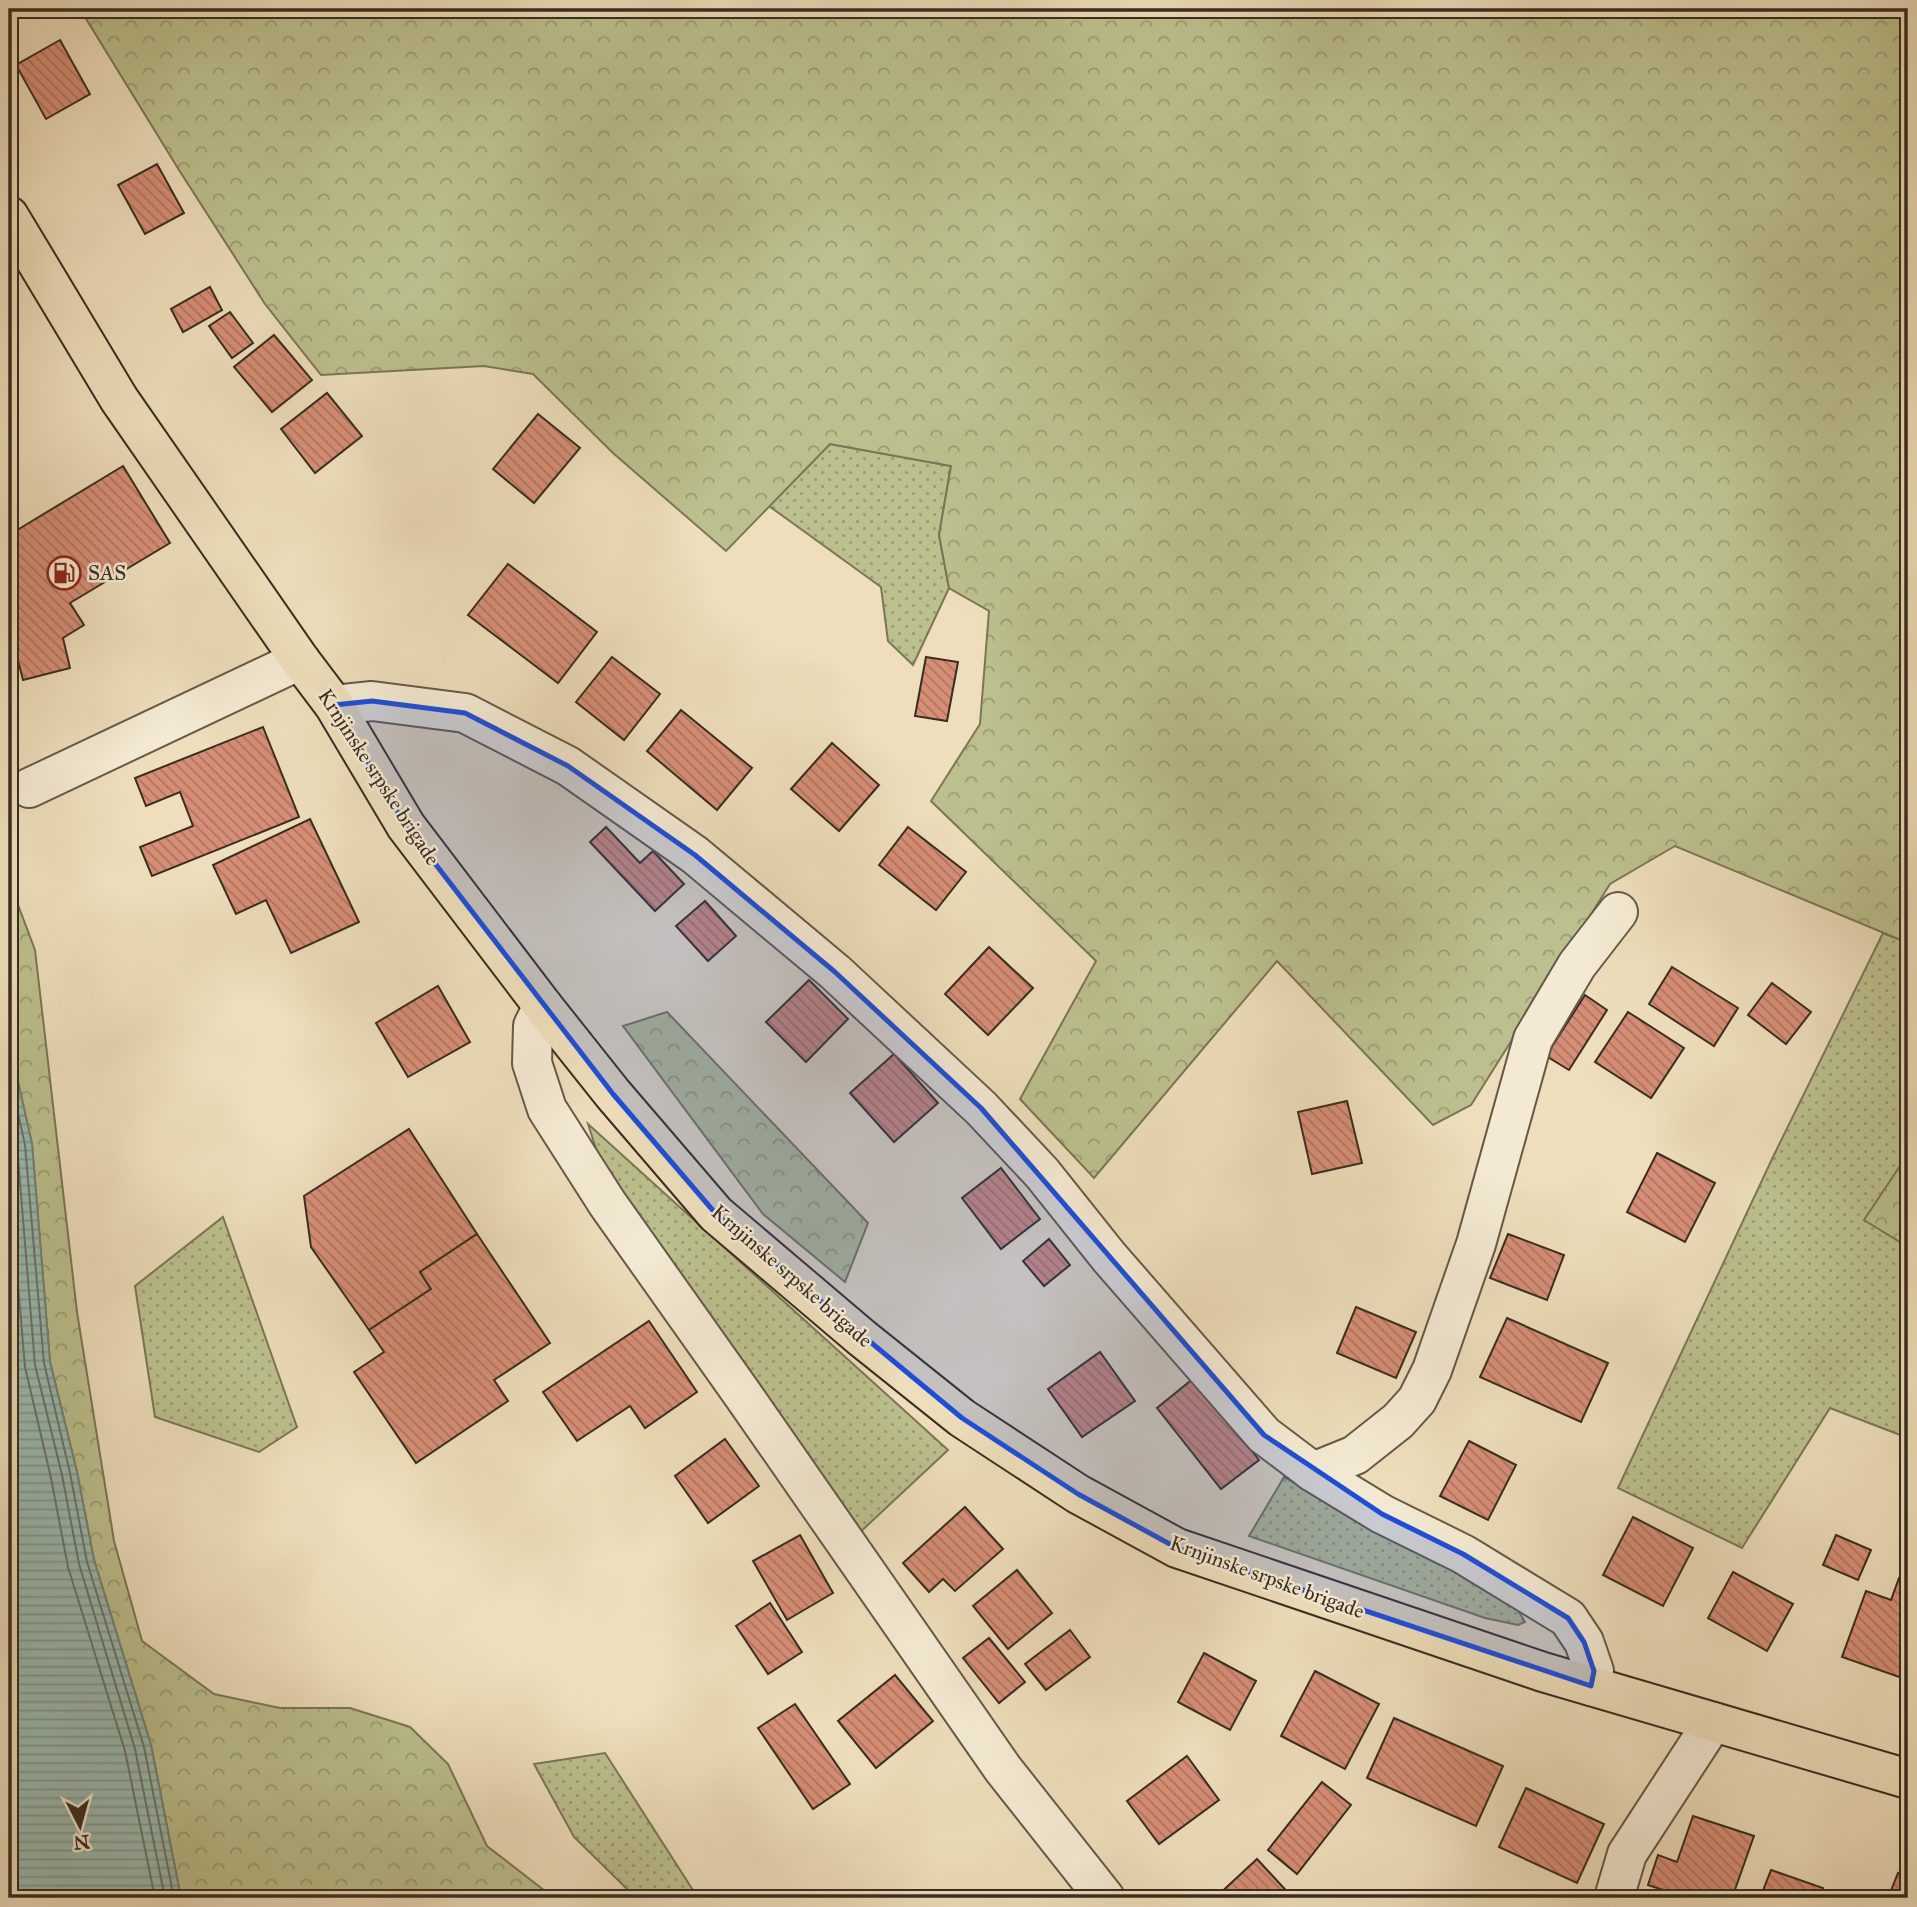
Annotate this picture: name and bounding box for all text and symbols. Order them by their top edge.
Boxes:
fuel station icon: SAS [45,554,83,592]
place label: SAS [88,560,126,586]
street label: Krnjinske srpske brigade [312,684,446,870]
street label: Krnjinske srpske brigade [706,1199,878,1353]
street label: Krnjinske srpske brigade [1166,1530,1368,1624]
north arrow [46,1792,116,1862]
text: N [73,1830,91,1855]

